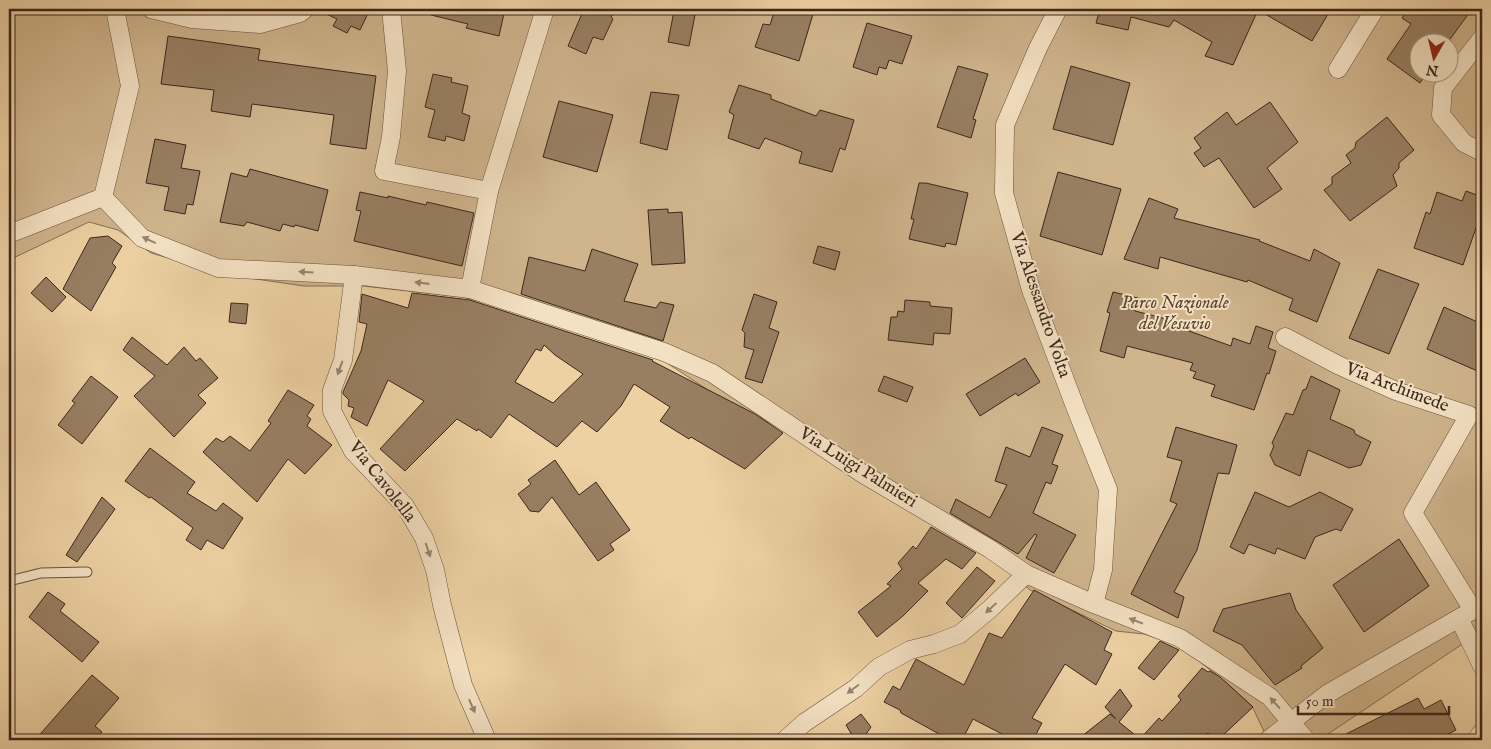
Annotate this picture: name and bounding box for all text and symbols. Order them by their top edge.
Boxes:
north arrow [1408,32,1458,82]
text: N [1425,60,1441,80]
street label: Via Alessandro Volta [1004,228,1076,381]
one-way arrow [142,236,156,244]
one-way arrow [297,268,313,276]
one-way arrow [414,279,430,287]
park label: Parco Nazionale del Vesuvio [1121,292,1229,336]
street label: Via Archimede [1341,357,1452,418]
one-way arrow [336,361,344,376]
street label: Via Luigi Palmieri [794,422,922,514]
street label: Via Cavolella [342,436,421,527]
one-way arrow [424,543,432,558]
one-way arrow [985,602,997,614]
one-way arrow [1129,616,1143,624]
one-way arrow [846,684,860,694]
scale bar [1298,684,1450,716]
text: 50 m [1306,692,1334,711]
one-way arrow [1269,698,1281,710]
one-way arrow [468,699,476,713]

